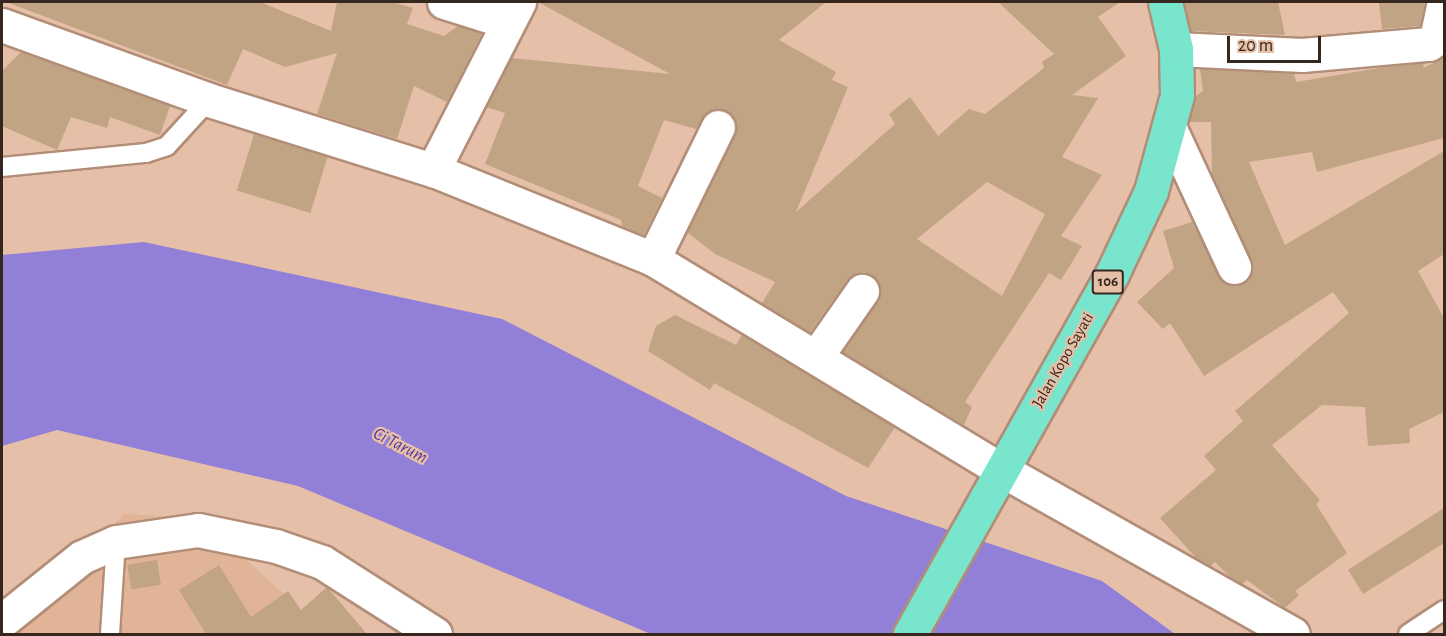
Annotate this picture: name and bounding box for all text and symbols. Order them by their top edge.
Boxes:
scale bar [1230,24,1324,62]
text: 20 m [1238,37,1273,55]
road number: 106 [1092,270,1124,294]
street label: Jalan Kopo Sayati [1028,309,1098,411]
water label: Ci Tarum [369,423,431,469]

